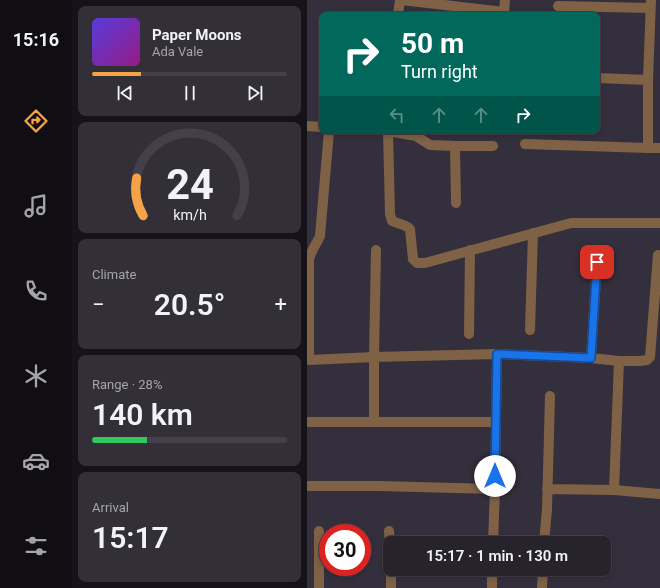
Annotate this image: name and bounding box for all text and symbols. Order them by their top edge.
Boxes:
text: Paper Moons [152,26,242,44]
text: 50 m [401,27,464,60]
icon: right [335,28,387,80]
text: 15:16 [13,29,59,50]
text: Ada Vale [152,44,203,59]
text: Turn right [401,61,478,82]
icon: previous [114,82,136,104]
icon: pause [179,82,201,104]
icon: next [244,82,266,104]
icon: left [386,104,408,126]
icon: ahead [428,104,450,126]
icon: ahead [470,104,492,126]
icon: right [512,104,534,126]
icon: directions [22,107,50,135]
text: 24 [166,159,213,208]
icon: music [22,192,50,220]
text: km/h [173,206,206,222]
pin [580,245,614,279]
icon: arrive [586,251,608,273]
text: Climate [92,267,136,282]
icon: phone [22,277,50,305]
text: 20.5° [154,287,225,322]
text: − [92,292,105,317]
text: + [275,292,287,317]
icon: climate [22,362,50,390]
text: Range · 28% [92,377,162,392]
text: 140 km [92,397,193,432]
icon: car [22,447,50,475]
position arrow [474,455,516,497]
text: Arrival [92,500,129,515]
text: 15:17 [92,520,169,555]
speed limit sign: 30 [319,524,371,576]
icon: filters [22,532,50,560]
text: 15:17 · 1 min · 130 m [426,547,568,565]

